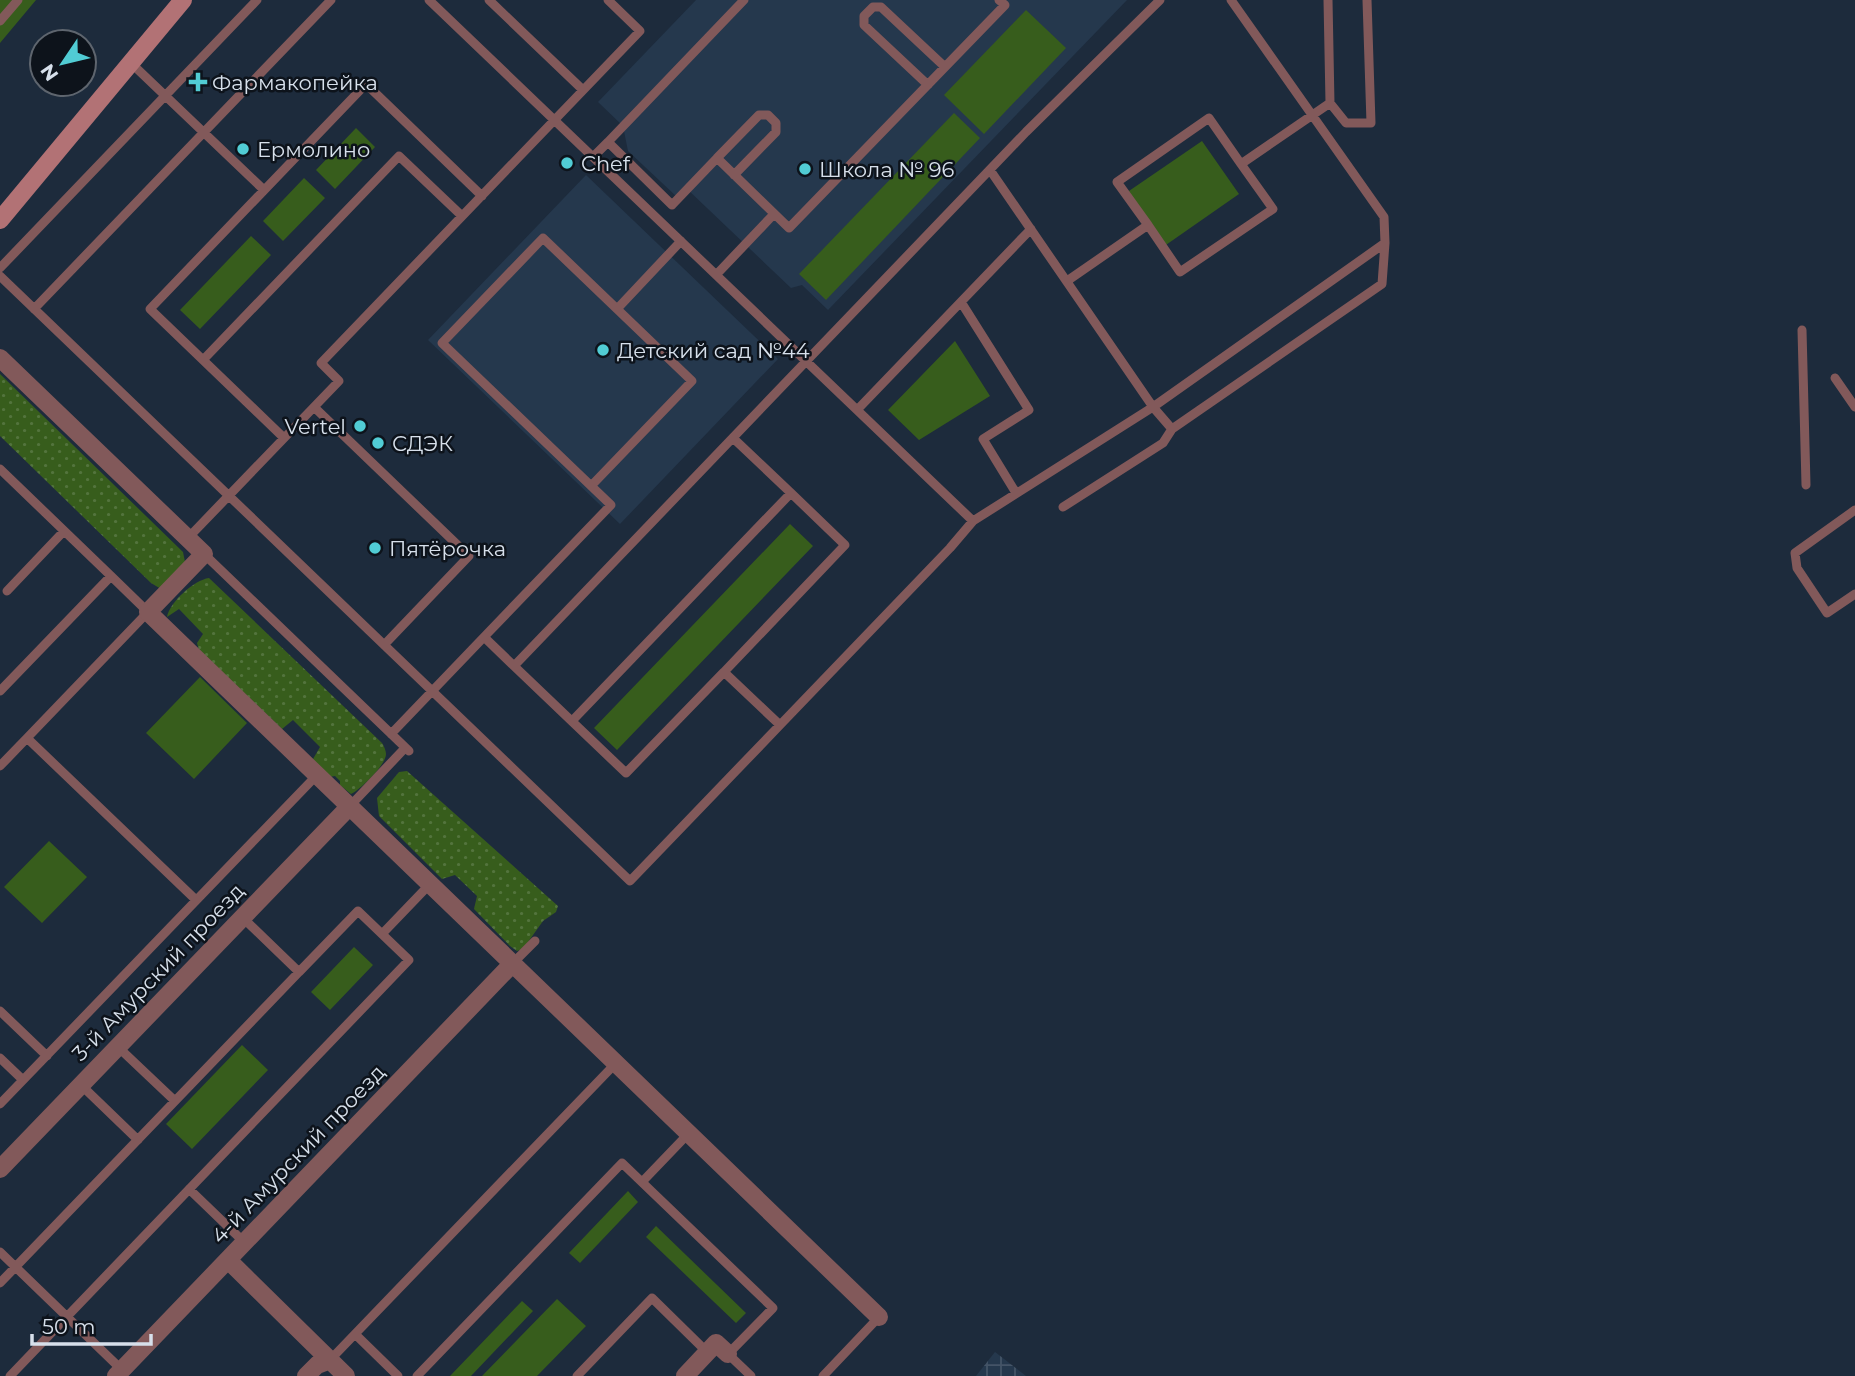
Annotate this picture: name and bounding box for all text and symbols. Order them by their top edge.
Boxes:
north arrow [28,28,98,98]
text: N [36,60,63,85]
place label: Фармакопейка [212,70,378,95]
marker: Фармакопейка [190,74,206,90]
place label: Ермолино [257,137,370,162]
marker: Ермолино [235,141,251,157]
place label: Chef [581,151,631,176]
marker: Chef [559,155,575,171]
place label: Школа № 96 [819,157,955,182]
marker: Школа № 96 [797,161,813,177]
place label: Детский сад №44 [617,338,810,363]
marker: Детский сад №44 [595,342,611,358]
place label: Vertel [285,414,346,439]
marker: Vertel [352,418,368,434]
place label: СДЭК [392,431,453,456]
marker: СДЭК [370,435,386,451]
place label: Пятёрочка [389,536,506,561]
marker: Пятёрочка [367,540,383,556]
street label: 3-й Амурский проезд [67,878,249,1066]
street label: 4-й Амурский проезд [206,1059,390,1249]
scale bar [32,1302,150,1346]
text: 50 m [42,1314,96,1339]

